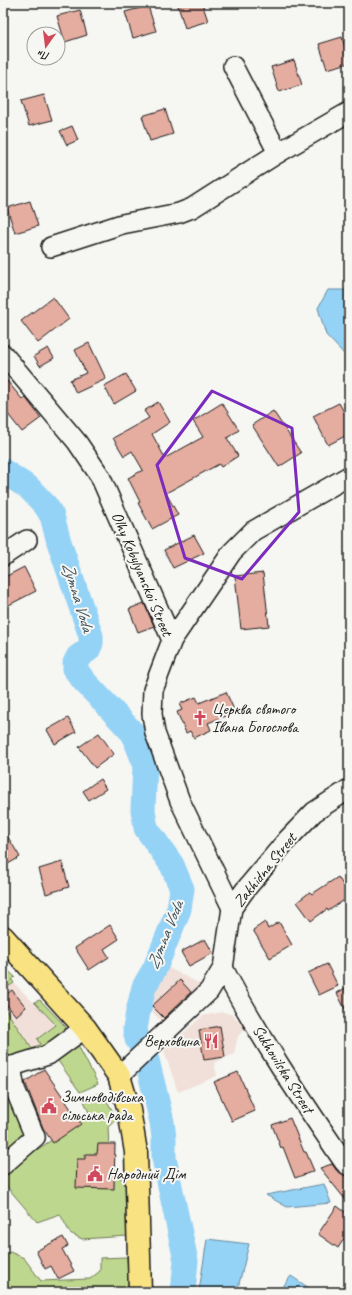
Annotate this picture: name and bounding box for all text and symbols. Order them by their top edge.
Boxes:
north arrow [26,26,66,66]
text: Пн [35,47,51,64]
street label: Olhy Kobylyanskoi Street [107,509,178,641]
water label: Zymna Voda [58,560,99,636]
place label: Церква святого Івана Богослова [212,699,299,737]
church icon: Церква святого Івана Богослова [191,709,209,727]
street label: Zakhidna Street [229,828,302,911]
water label: Zymna Voda [142,896,189,972]
street label: Sukhovilska Street [248,1021,319,1119]
place label: Верховина [144,1031,200,1051]
restaurant icon: Верховина [202,1032,220,1050]
place label: Зимноводівська сільська рада [61,1087,144,1125]
public building icon: Зимноводівська сільська рада [40,1097,58,1115]
place label: Народний Дім [107,1164,186,1184]
public building icon: Народний Дім [86,1165,104,1183]

